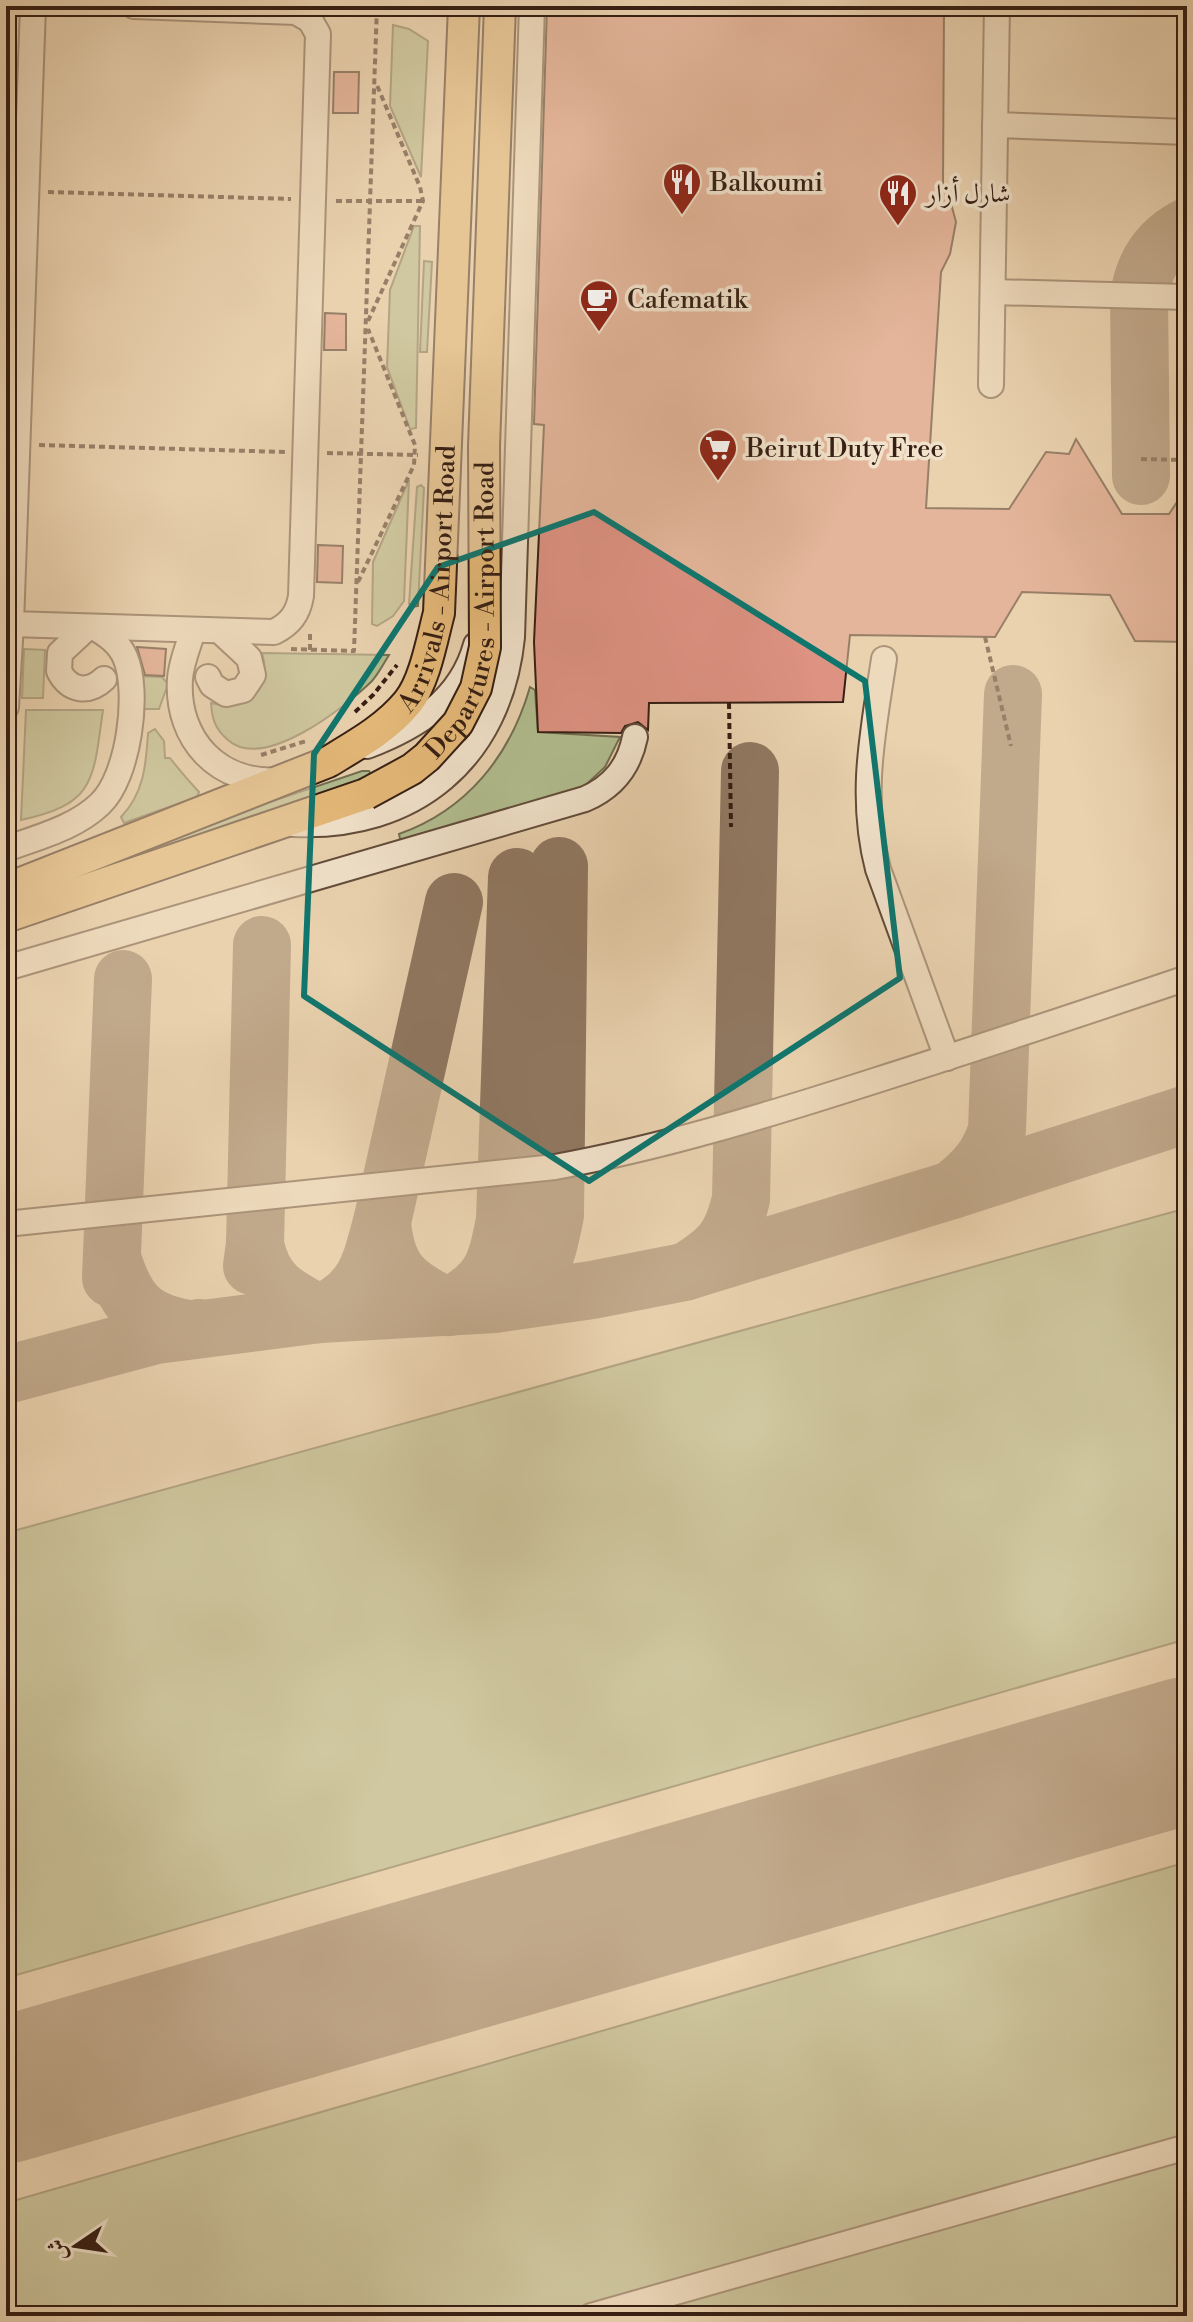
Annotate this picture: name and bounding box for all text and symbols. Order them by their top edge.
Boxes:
restaurant icon: Balkoumi [661,161,703,216]
place label: Balkoumi [709,167,823,199]
restaurant icon: شارل أزار [877,172,919,227]
place label: شارل أزار [923,176,1011,210]
cafe icon: Cafematik [578,278,620,333]
place label: Cafematik [627,284,749,316]
supermarket icon: Beirut Duty Free [697,427,739,482]
place label: Beirut Duty Free [745,433,944,465]
street label: Arrivals - Airport Road [391,444,463,720]
street label: Departures - Airport Road [419,461,502,766]
north arrow [36,2206,116,2286]
text: ش [42,2236,74,2264]

